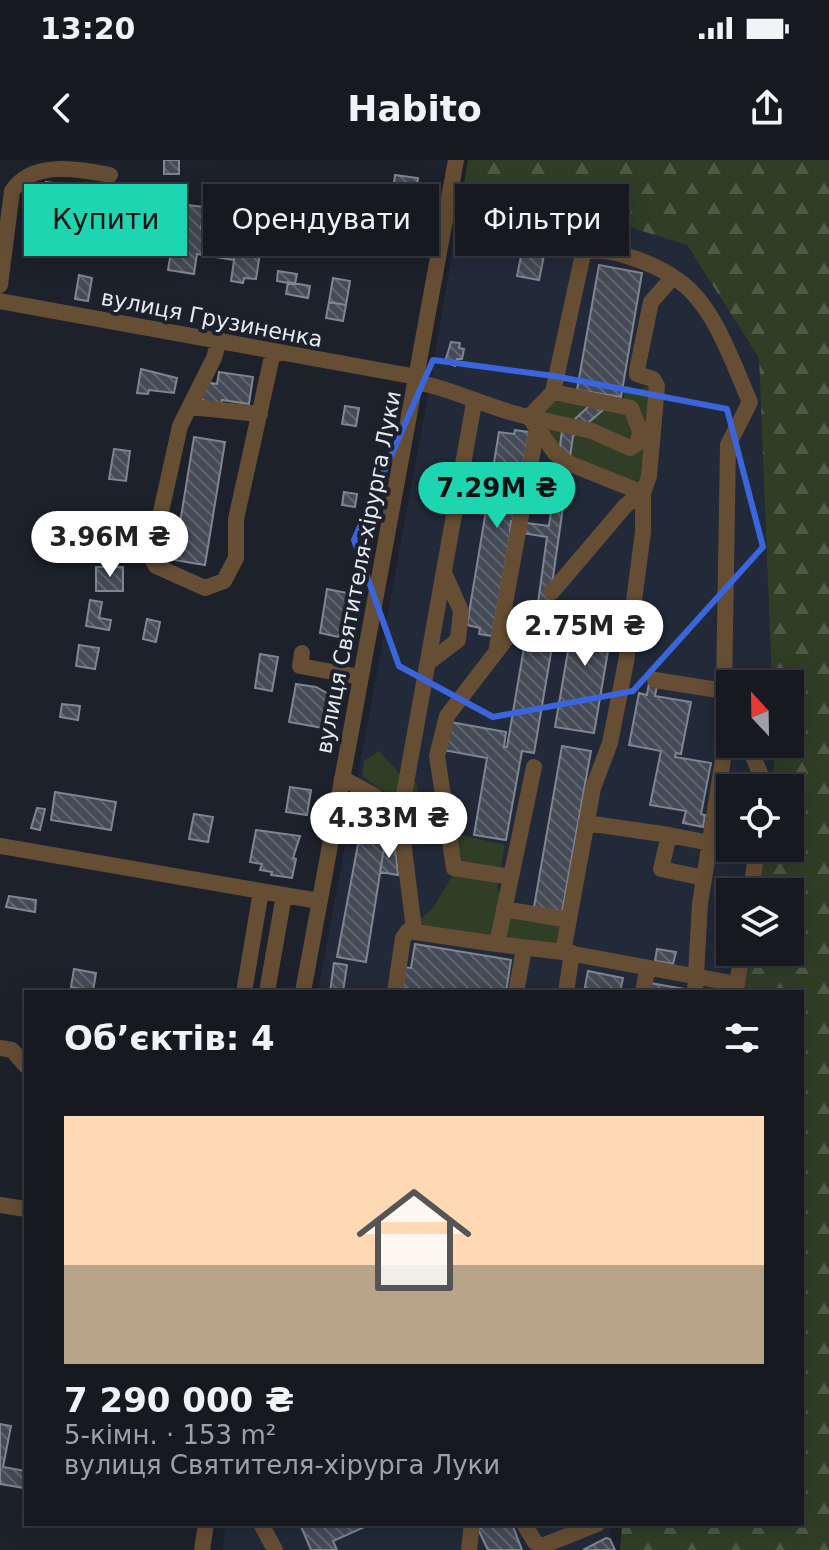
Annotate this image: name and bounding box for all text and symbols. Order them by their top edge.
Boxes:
text: 13:20 [40,11,136,46]
icon: back [40,86,84,130]
icon: share [745,86,789,130]
text: Habito [347,88,482,129]
chip: Купити [24,184,187,256]
chip: Орендувати [203,184,439,256]
chip: Фільтри [455,184,629,256]
street label: вулиця Грузиненка [99,285,325,352]
street label: вулиця Святителя-хірурга Луки [311,389,406,756]
pin: 7.29M ₴ [423,462,571,530]
text: 7.29M ₴ [436,473,558,503]
pin: 3.96M ₴ [36,511,184,579]
text: 3.96M ₴ [49,522,171,552]
pin: 2.75M ₴ [511,600,659,668]
text: 2.75M ₴ [524,611,646,641]
north arrow [716,670,804,758]
map controls [716,670,804,966]
button: locate [716,774,804,862]
pin: 4.33M ₴ [315,792,463,860]
text: 4.33M ₴ [328,803,450,833]
button: layers [716,878,804,966]
icon: filters [720,1016,764,1060]
text: Об’єктів: 4 [64,1018,275,1058]
icon: home [342,1168,486,1312]
text: 7 290 000 ₴ [64,1380,294,1420]
text: 5-кімн. · 153 m² [64,1420,276,1450]
text: вулиця Святителя-хірурга Луки [64,1450,500,1480]

